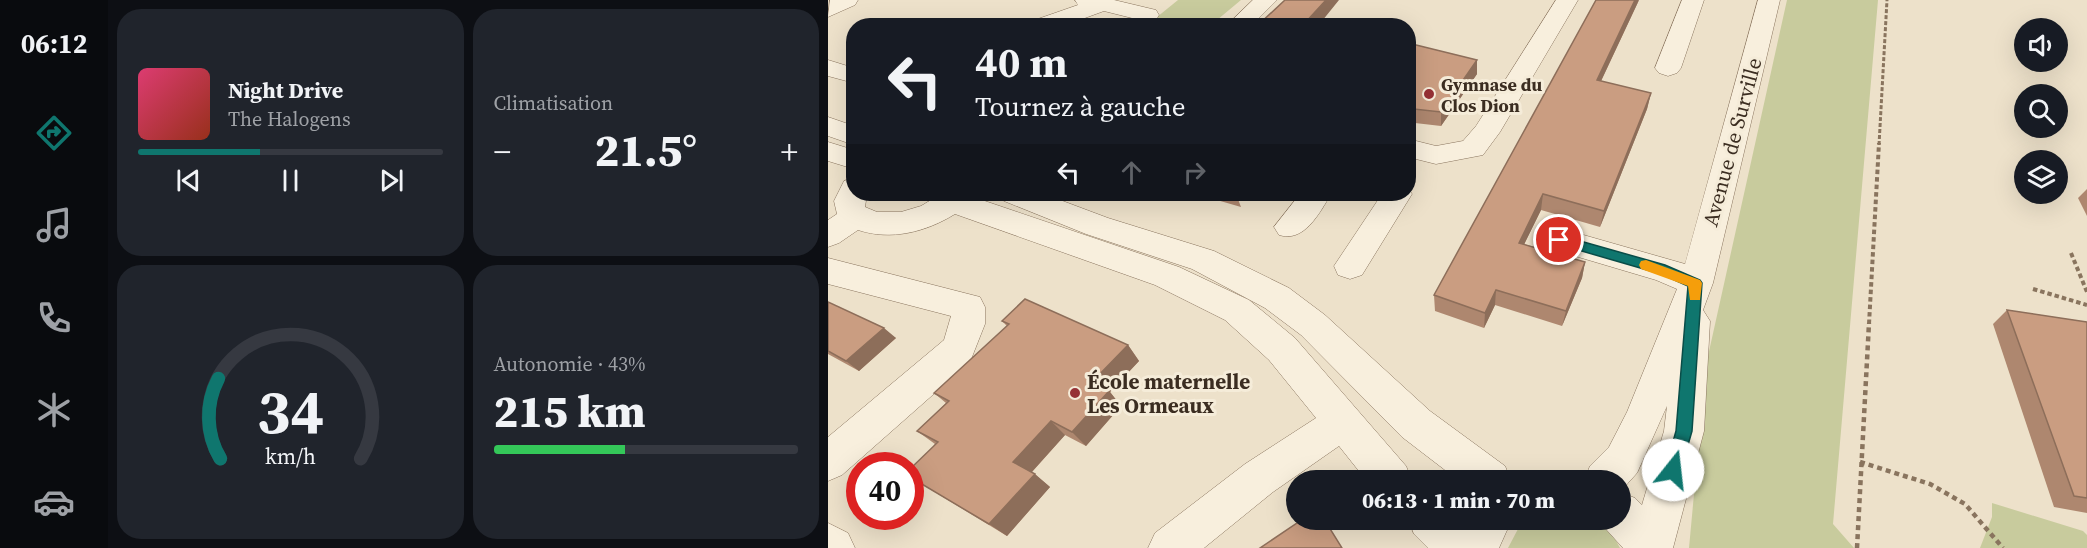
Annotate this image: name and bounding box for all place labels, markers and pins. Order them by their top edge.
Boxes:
place label: Gymnase du Clos Dion [1441,72,1542,118]
marker: Gymnase du Clos Dion [1422,87,1436,101]
pin [1533,214,1584,265]
place label: École maternelle Les Ormeaux [1087,367,1250,420]
marker: École maternelle Les Ormeaux [1068,386,1082,400]

